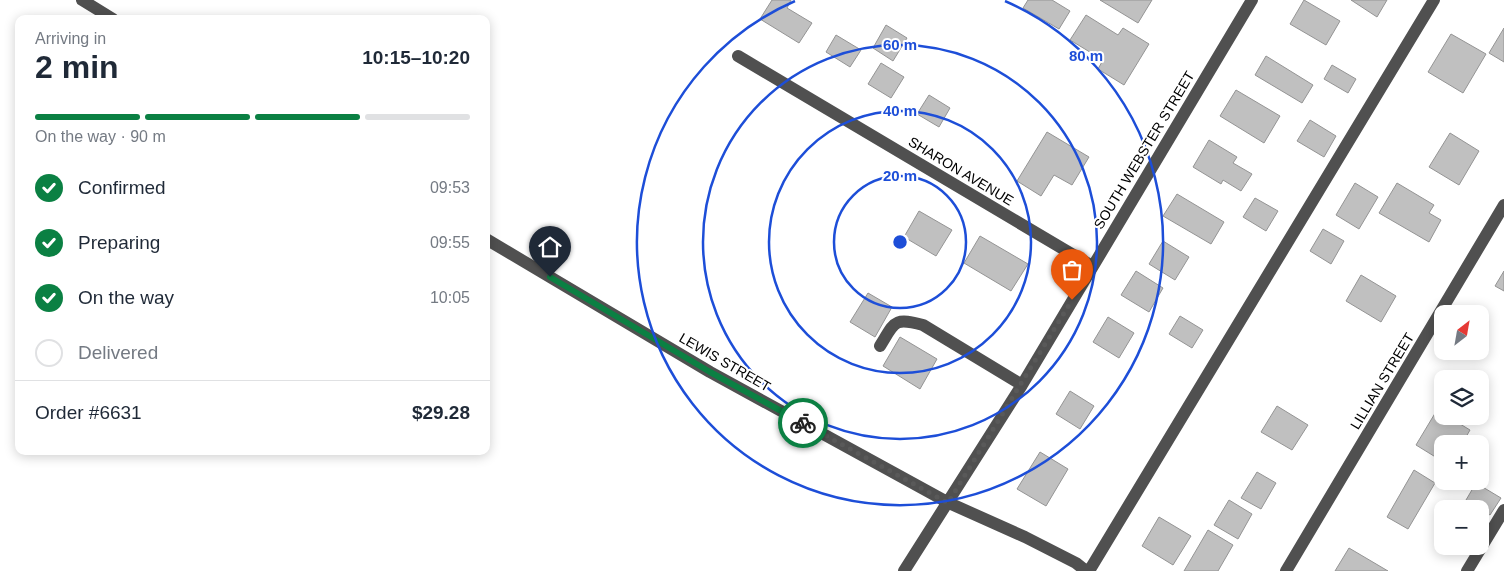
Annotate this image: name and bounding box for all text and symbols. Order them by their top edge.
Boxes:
text: Arriving in [35,30,106,47]
text: 60 m [883,36,917,53]
text: 10:15–10:20 [362,47,470,68]
text: 80 m [1069,47,1103,64]
text: 2 min [35,49,119,85]
street label: SOUTH WEBSTER STREET [1090,68,1198,232]
text: 40 m [883,102,917,119]
text: On the way · 90 m [35,128,166,145]
street label: SHARON AVENUE [906,133,1016,209]
text: 20 m [883,167,917,184]
icon: check [35,174,63,202]
text: Confirmed [78,177,166,198]
text: 09:53 [430,179,470,196]
pin [529,226,571,277]
icon: check [35,229,63,257]
text: Preparing [78,232,160,253]
icon: home [536,233,564,261]
centre of rings [891,233,909,251]
text: 09:55 [430,234,470,251]
pin [1051,249,1093,300]
icon: bag [1058,256,1086,284]
icon: check [35,284,63,312]
text: On the way [78,287,174,308]
text: 10:05 [430,289,470,306]
north arrow [1434,305,1489,360]
map controls [1434,305,1489,555]
street label: LEWIS STREET [677,329,774,395]
street label: LILLIAN STREET [1347,329,1417,432]
text: Delivered [78,342,158,363]
button: layers [1434,370,1489,425]
courier [778,398,828,448]
text: Order #6631 [35,402,142,423]
text: $29.28 [412,402,470,423]
icon: bike [789,409,817,437]
button: + [1434,435,1489,490]
button: − [1434,500,1489,555]

